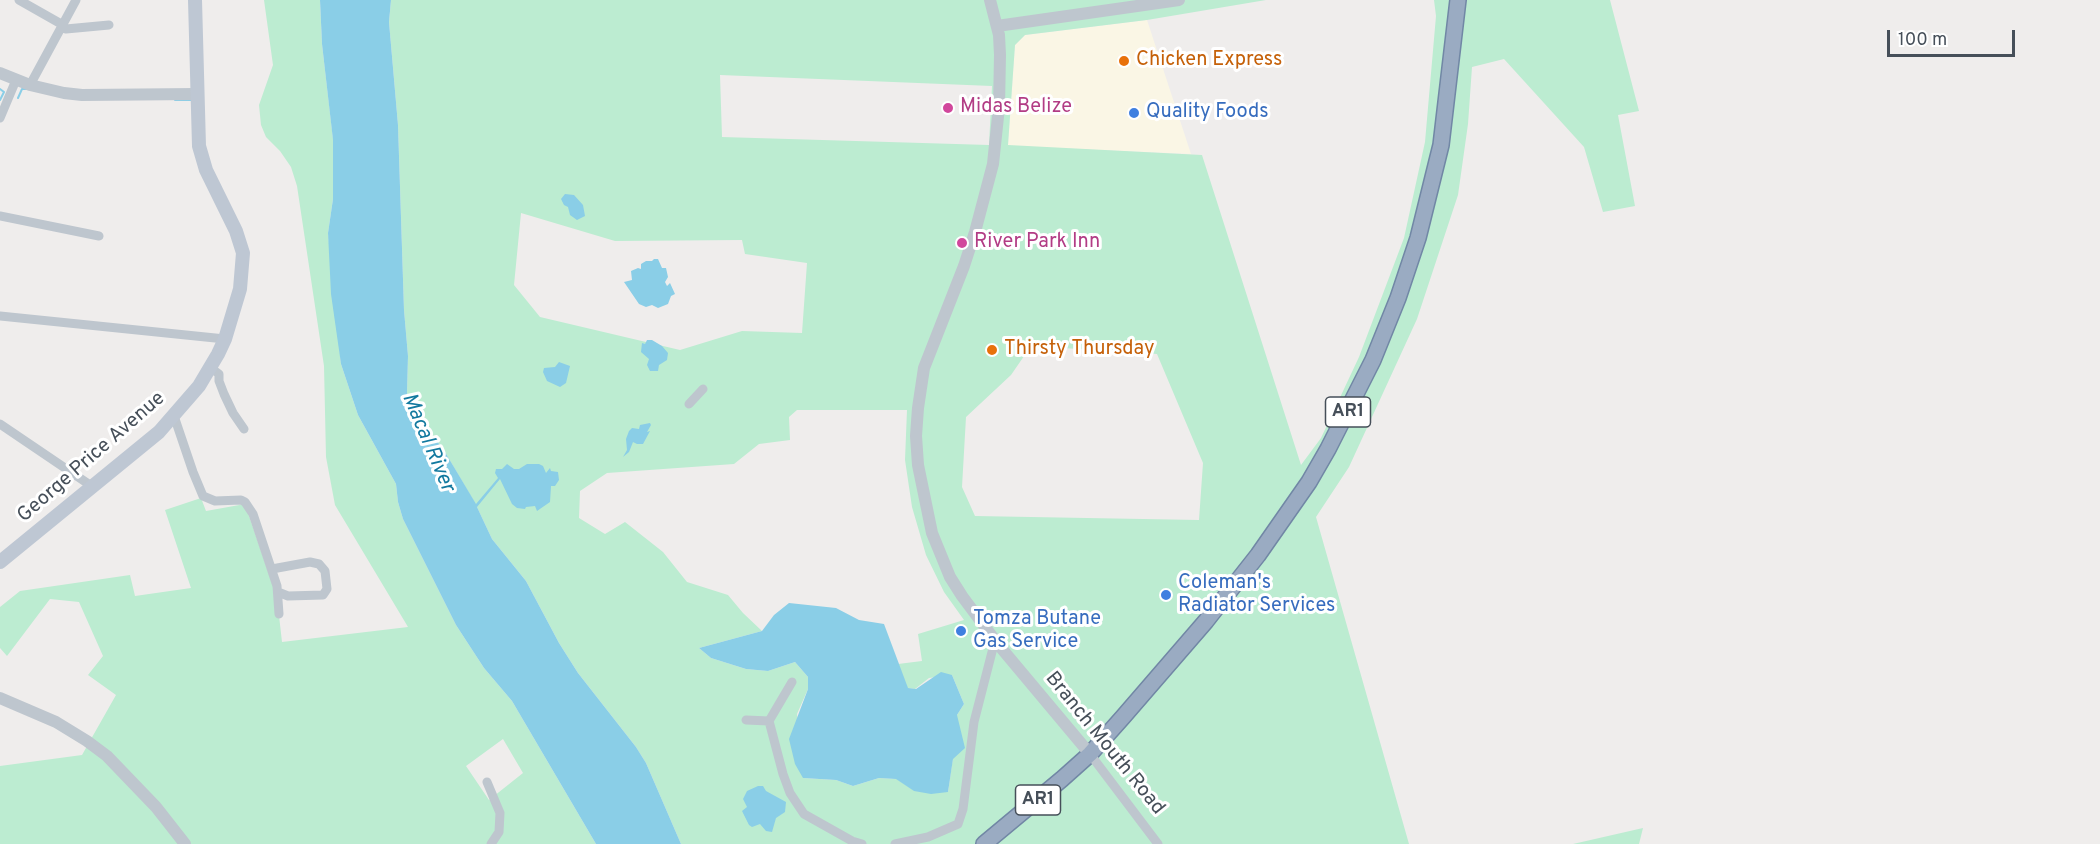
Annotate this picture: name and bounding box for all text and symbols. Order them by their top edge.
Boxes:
scale bar [1890,18,2018,56]
text: 100 m [1898,29,1947,52]
place label: Chicken Express [1136,49,1282,73]
marker: Chicken Express [1117,54,1131,68]
place label: Midas Belize [960,96,1072,120]
marker: Midas Belize [941,101,955,115]
place label: Quality Foods [1146,101,1269,125]
marker: Quality Foods [1127,106,1141,120]
place label: River Park Inn [974,231,1100,255]
marker: River Park Inn [955,236,969,250]
place label: Thirsty Thursday [1004,338,1155,362]
marker: Thirsty Thursday [985,343,999,357]
street label: George Price Avenue [13,387,171,529]
water label: Macal River [395,390,459,496]
road number: AR1 [1326,397,1370,427]
place label: Coleman's Radiator Services [1178,572,1335,619]
marker: Coleman's Radiator Services [1159,588,1173,602]
place label: Tomza Butane Gas Service [973,608,1101,655]
marker: Tomza Butane Gas Service [954,624,968,638]
street label: Branch Mouth Road [1039,668,1169,820]
road number: AR1 [1016,785,1060,815]

